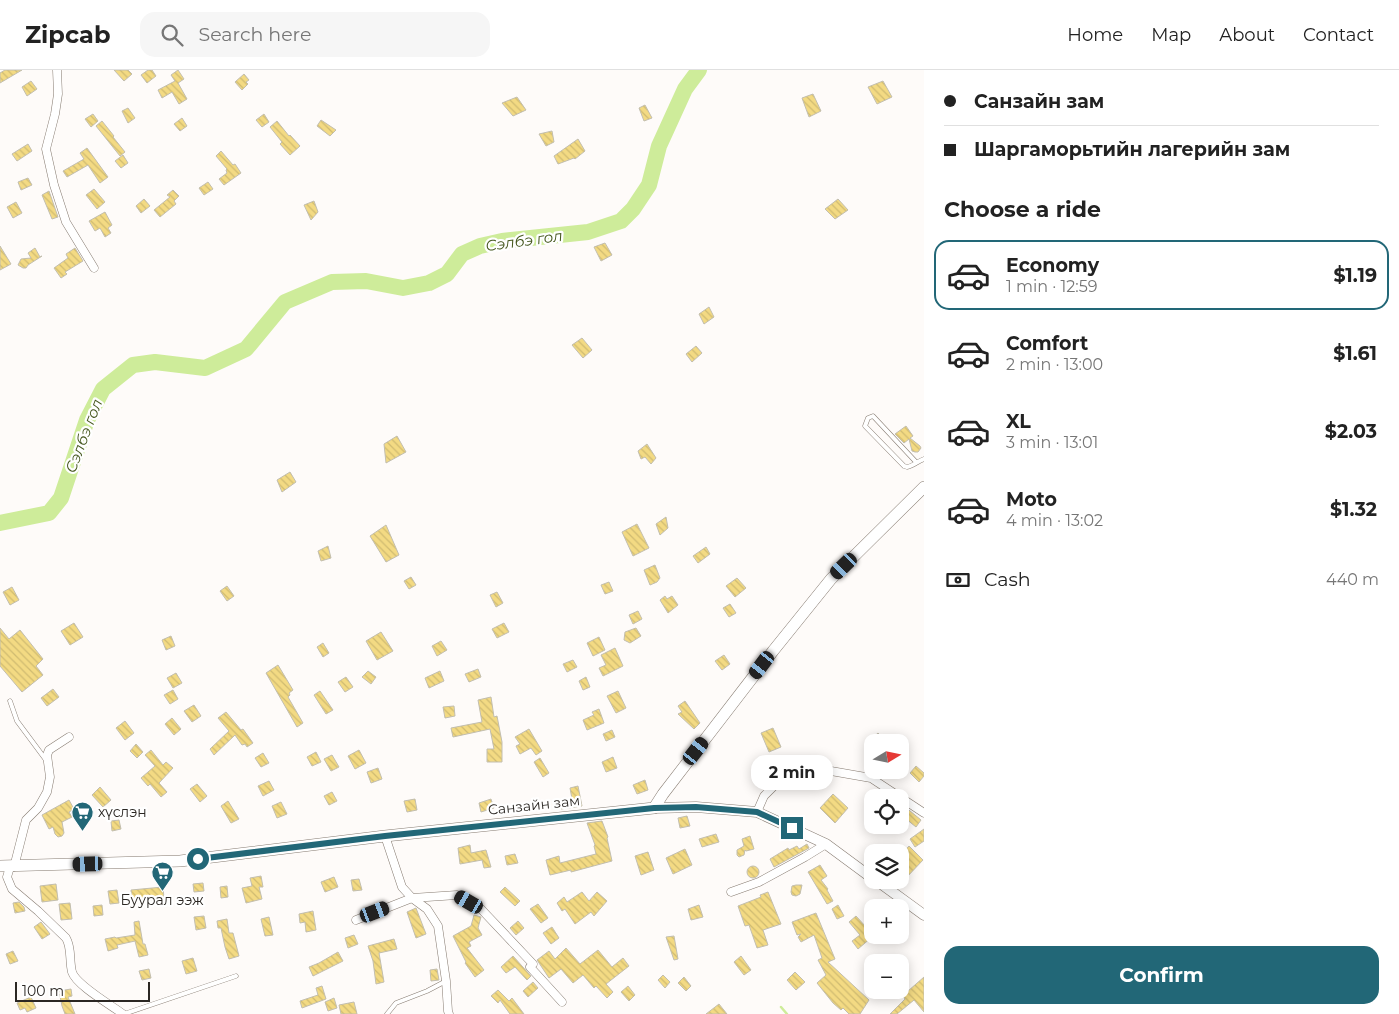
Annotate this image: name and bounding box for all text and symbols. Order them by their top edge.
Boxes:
search box [140,12,490,57]
text: Zipcab [25,20,110,49]
icon: search [158,21,186,49]
text: Search here [198,23,311,46]
text: Home [1067,24,1123,46]
text: Map [1151,24,1191,46]
text: About [1219,24,1275,46]
text: Contact [1303,24,1374,46]
text: Санзайн зам [974,90,1104,113]
text: Шаргаморьтийн лагерийн зам [974,138,1290,161]
text: Choose a ride [944,196,1101,223]
water label: Сэлбэ гол [484,226,564,255]
icon: car [946,253,991,298]
text: Economy [1006,254,1099,277]
text: $1.19 [1333,264,1377,287]
text: 1 min · 12:59 [1006,277,1098,296]
icon: car [946,331,991,376]
text: Comfort [1006,332,1088,355]
text: $1.61 [1333,342,1377,365]
text: 2 min · 13:00 [1006,355,1103,374]
water label: Сэлбэ гол [61,396,106,475]
icon: car [946,409,991,454]
text: XL [1006,410,1031,433]
text: $2.03 [1325,420,1377,443]
text: 3 min · 13:01 [1006,433,1098,452]
icon: car [946,487,991,532]
text: Moto [1006,488,1057,511]
text: $1.32 [1330,498,1377,521]
text: 4 min · 13:02 [1006,511,1103,530]
car [827,550,860,582]
icon: cash [944,566,972,594]
text: Cash [984,568,1031,591]
text: 440 m [1326,570,1379,589]
car [746,649,777,681]
north arrow [864,734,909,779]
map controls [864,734,909,999]
car [680,735,711,767]
callout: 2 min [751,756,833,790]
text: 2 min [769,763,815,782]
button: locate [864,789,909,834]
street label: Санзайн зам [487,791,581,819]
supermarket icon: хүслэн [70,800,94,831]
place label: хүслэн [98,803,147,821]
route end [781,817,803,839]
button: layers [864,844,909,889]
route start [187,848,209,870]
car [72,856,103,872]
supermarket icon: Буурал ээж [150,860,174,891]
car [452,888,485,916]
place label: Буурал ээж [120,891,204,909]
button: + [864,899,909,944]
car [358,900,391,924]
button: Confirm [944,946,1379,1004]
button: − [864,954,909,999]
scale bar [15,979,150,1002]
text: 100 m [22,982,64,1000]

